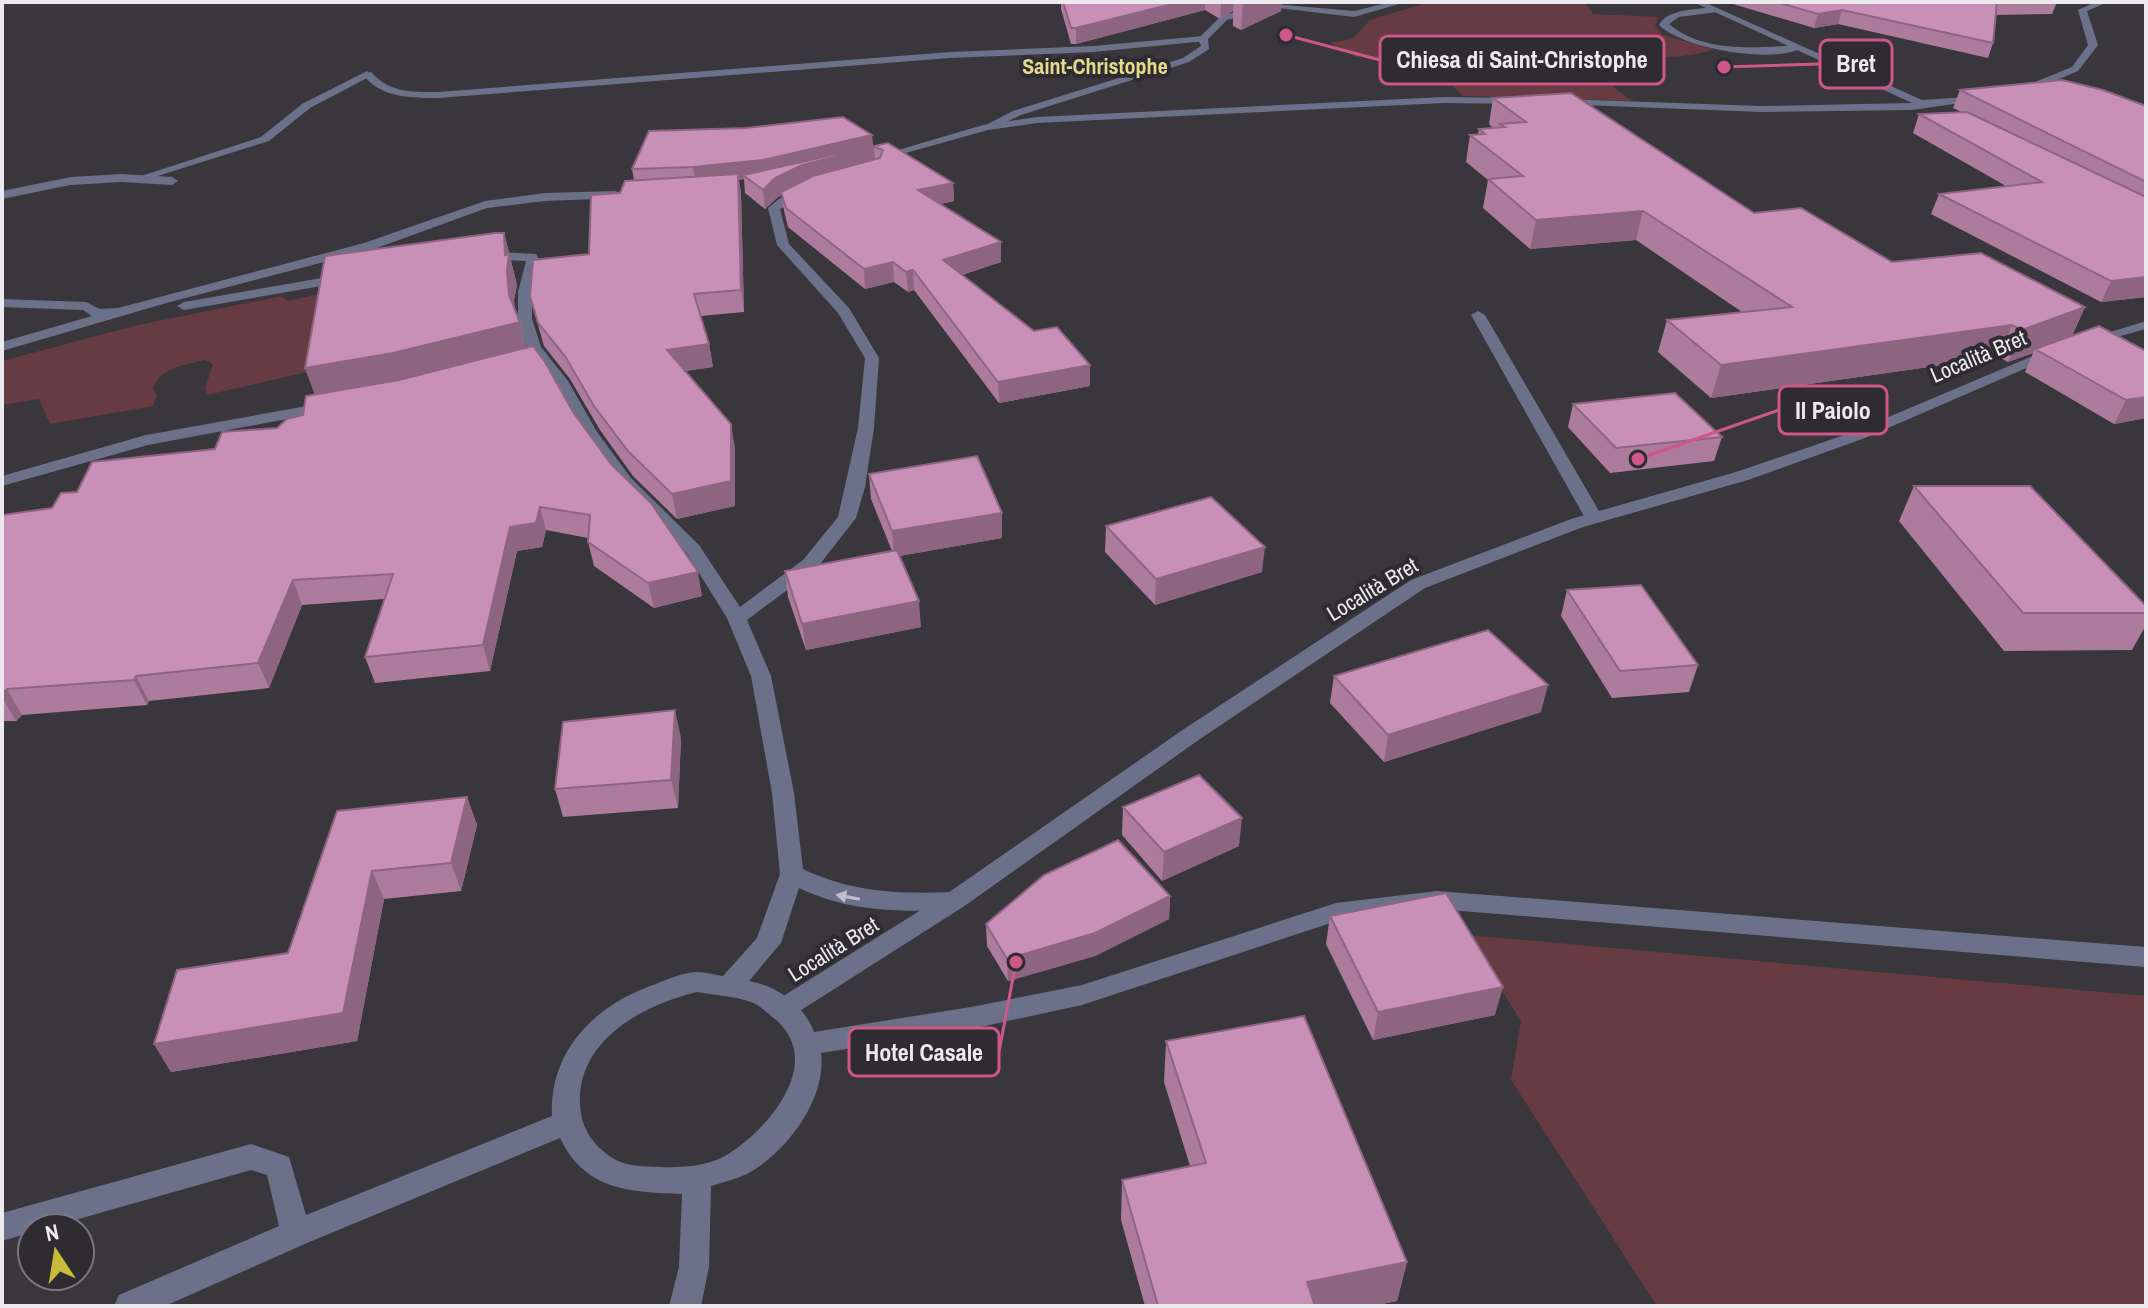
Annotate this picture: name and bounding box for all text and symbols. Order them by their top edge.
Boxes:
callout: Chiesa di Saint-Christophe [1380,36,1664,84]
callout: Bret [1820,40,1892,88]
text: Chiesa di Saint-Christophe [1396,43,1648,75]
text: Bret [1836,47,1876,79]
district label: Saint-Christophe [1022,51,1168,81]
street label: Località Bret [1926,322,2030,390]
callout: Il Paiolo [1779,386,1887,434]
text: Il Paiolo [1795,394,1871,426]
street label: Località Bret [1321,550,1423,628]
one-way arrow [836,890,861,903]
street label: Località Bret [782,909,884,989]
callout: Hotel Casale [849,1028,999,1076]
text: Hotel Casale [865,1036,983,1068]
north arrow [16,1212,96,1292]
text: N [42,1216,61,1248]

